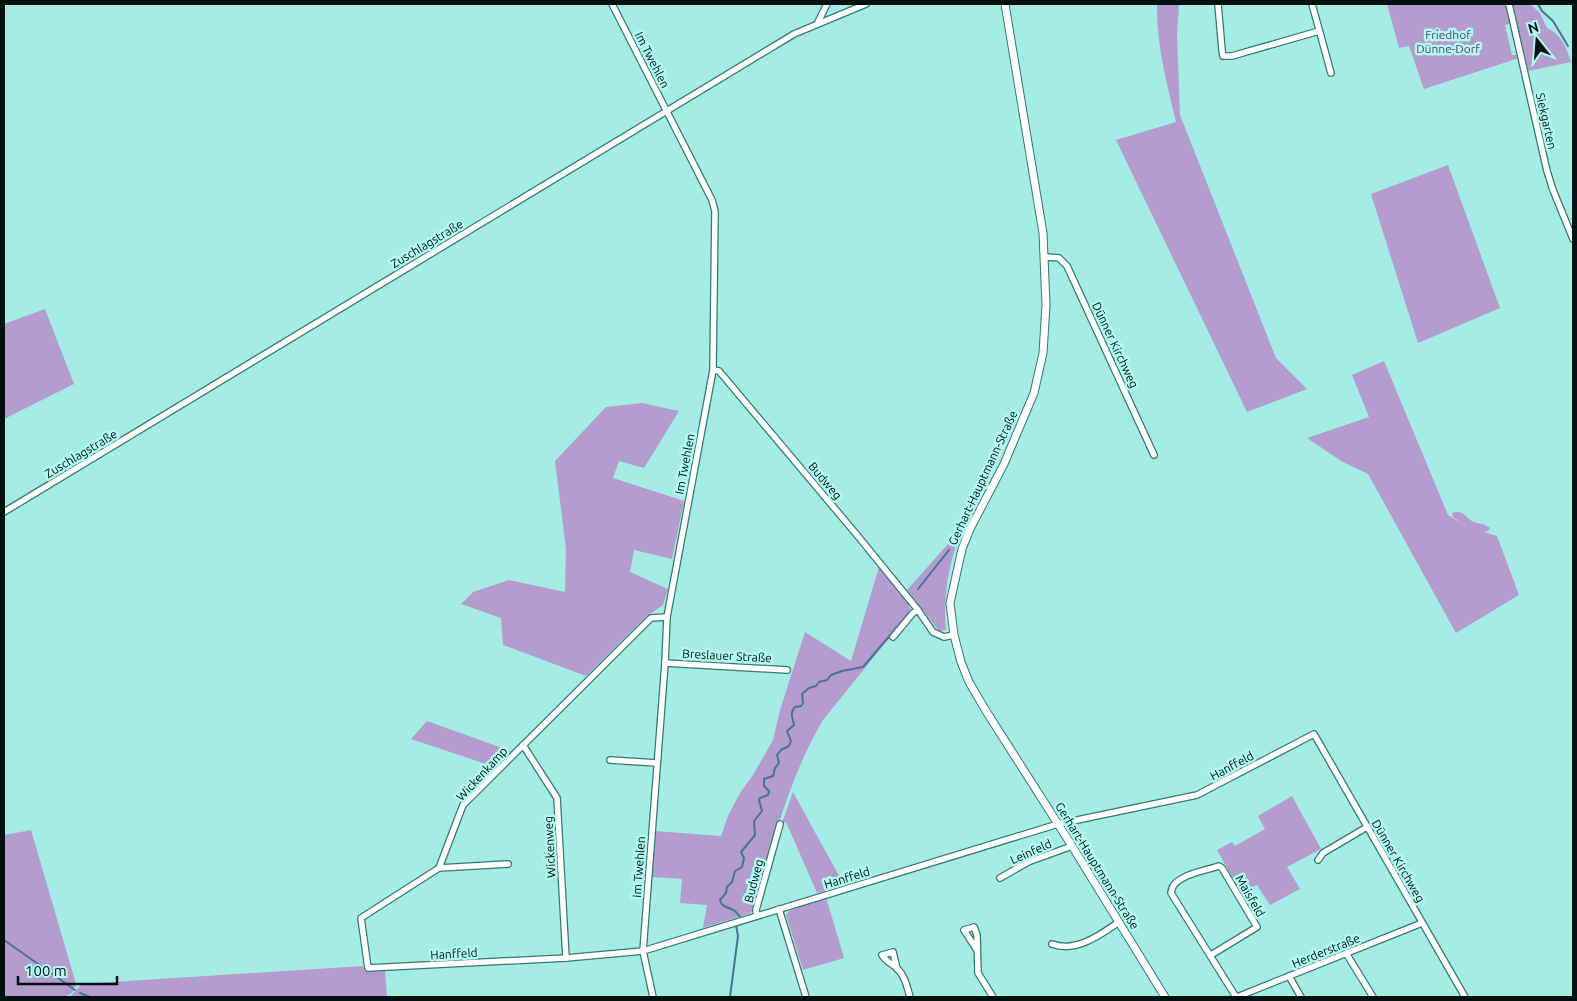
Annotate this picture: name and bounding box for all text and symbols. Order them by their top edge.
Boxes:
north arrow [1512,15,1562,65]
text: N [1526,18,1541,37]
park label: Friedhof Dünne-Dorf [1416,28,1480,55]
street label: Im Twehlen [633,29,672,90]
street label: Siekgarten [1534,91,1559,150]
street label: Zuschlagstraße [388,217,465,270]
street label: Dünner Kirchweg [1090,300,1141,390]
street label: Gerhart-Hauptmann-Straße [946,408,1019,547]
street label: Zuschlagstraße [42,427,119,480]
street label: Im Twehlen [672,433,697,495]
street label: Budweg [806,460,845,502]
street label: Breslauer Straße [682,647,772,664]
street label: Wickenkamp [453,744,510,803]
street label: Hanffeld [1208,749,1256,782]
street label: Gerhart-Hauptmann-Straße [1053,800,1142,931]
street label: Wickenweg [541,816,558,878]
street label: Dünner Kirchweg [1370,817,1427,904]
street label: Im Twehlen [630,836,647,898]
street label: Leinfeld [1008,837,1053,866]
street label: Budweg [742,858,766,904]
street label: Hanffeld [822,864,871,891]
street label: Maisfeld [1233,873,1268,919]
street label: Herderstraße [1290,931,1362,970]
street label: Hanffeld [430,946,478,961]
scale bar [18,954,116,986]
text: 100 m [25,962,67,979]

